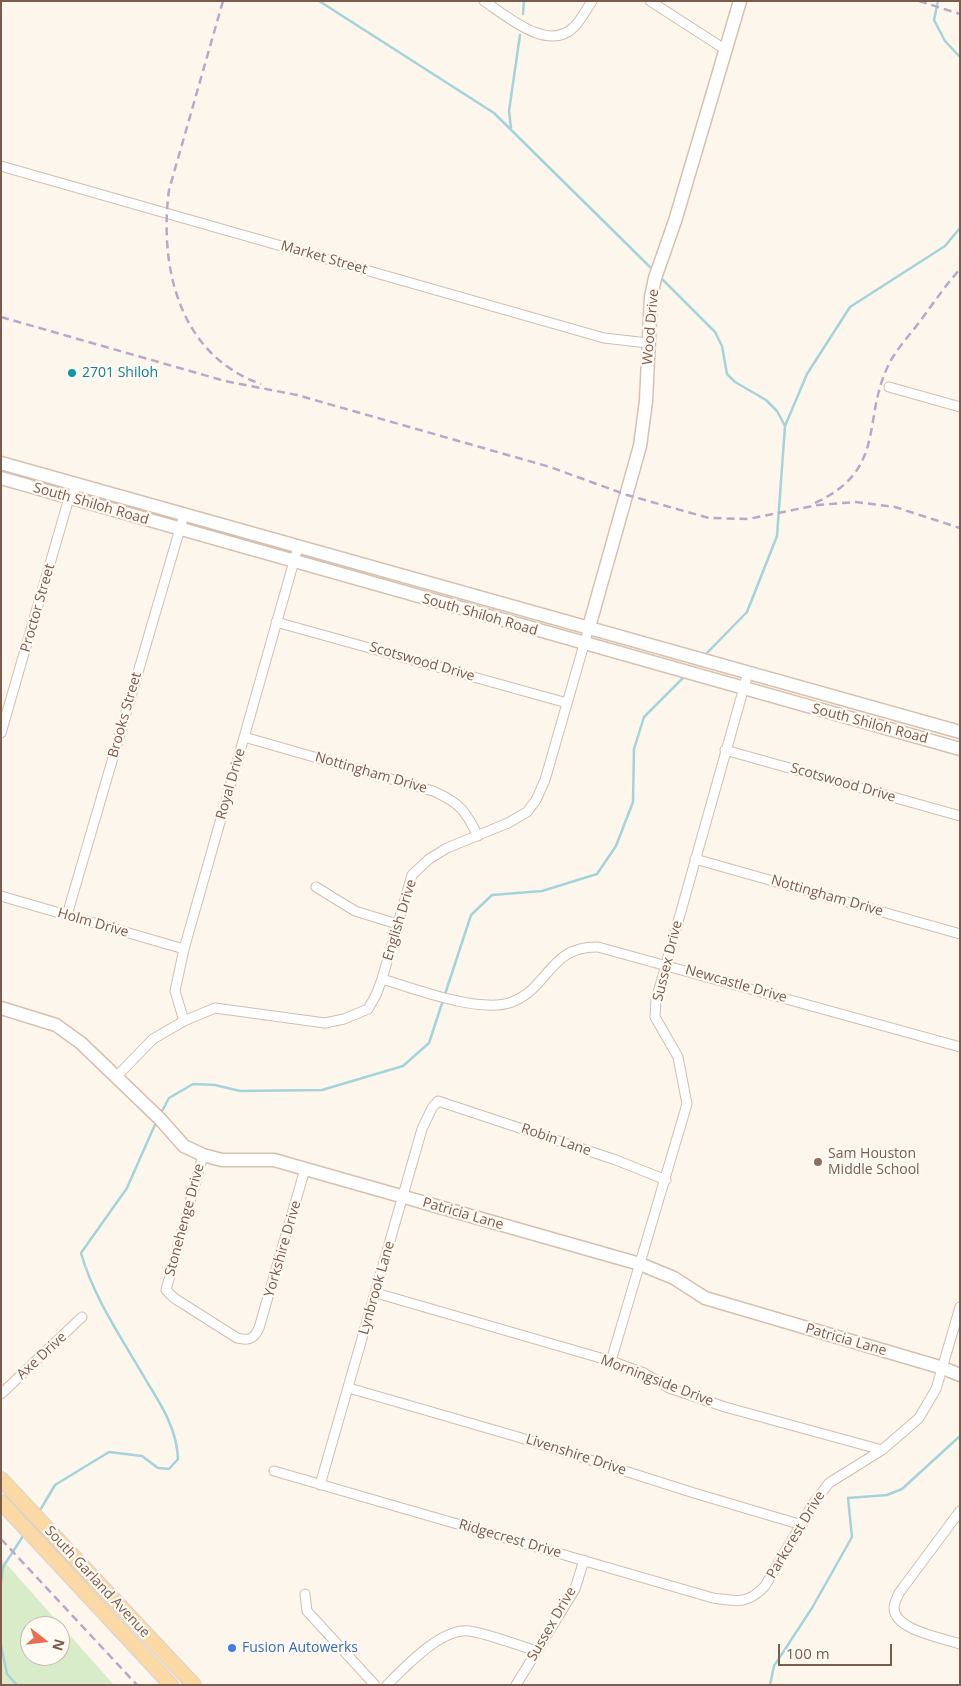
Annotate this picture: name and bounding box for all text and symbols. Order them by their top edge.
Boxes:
street label: Market Street [279,238,369,278]
street label: Wood Drive [639,288,663,366]
place label: 2701 Shiloh [82,365,158,381]
marker: 2701 Shiloh [66,367,78,379]
street label: South Shiloh Road [31,479,151,529]
street label: Proctor Street [17,562,59,654]
street label: South Shiloh Road [420,590,540,640]
street label: Scotswood Drive [367,639,477,685]
street label: Brooks Street [105,670,145,760]
street label: South Shiloh Road [810,700,930,748]
street label: Royal Drive [213,746,249,822]
street label: Nottingham Drive [313,749,429,797]
street label: Scotswood Drive [788,760,898,806]
street label: Nottingham Drive [769,872,885,920]
street label: English Drive [380,877,420,963]
street label: Holm Drive [56,905,130,941]
street label: Sussex Drive [650,919,686,1003]
street label: Newcastle Drive [683,961,789,1007]
street label: Robin Lane [519,1120,593,1160]
place label: Sam Houston Middle School [828,1146,920,1178]
marker: Sam Houston Middle School [812,1156,824,1168]
street label: Stonehenge Drive [162,1162,208,1278]
street label: Patricia Lane [420,1194,506,1234]
street label: Yorkshire Drive [261,1199,305,1299]
street label: Lynbrook Lane [356,1239,398,1337]
street label: Patricia Lane [803,1320,889,1360]
street label: Axe Drive [14,1329,70,1383]
street label: Morningside Drive [598,1352,716,1410]
street label: Livenshire Drive [524,1431,628,1479]
street label: Parkcrest Drive [763,1488,829,1582]
street label: Ridgecrest Drive [457,1516,563,1562]
street label: South Garland Avenue [41,1523,153,1641]
street label: Sussex Drive [524,1584,580,1664]
north arrow [20,1616,70,1666]
scale bar [781,1634,895,1666]
text: N [48,1637,70,1653]
place label: Fusion Autowerks [242,1640,358,1656]
marker: Fusion Autowerks [226,1642,238,1654]
text: 100 m [786,1643,830,1663]

